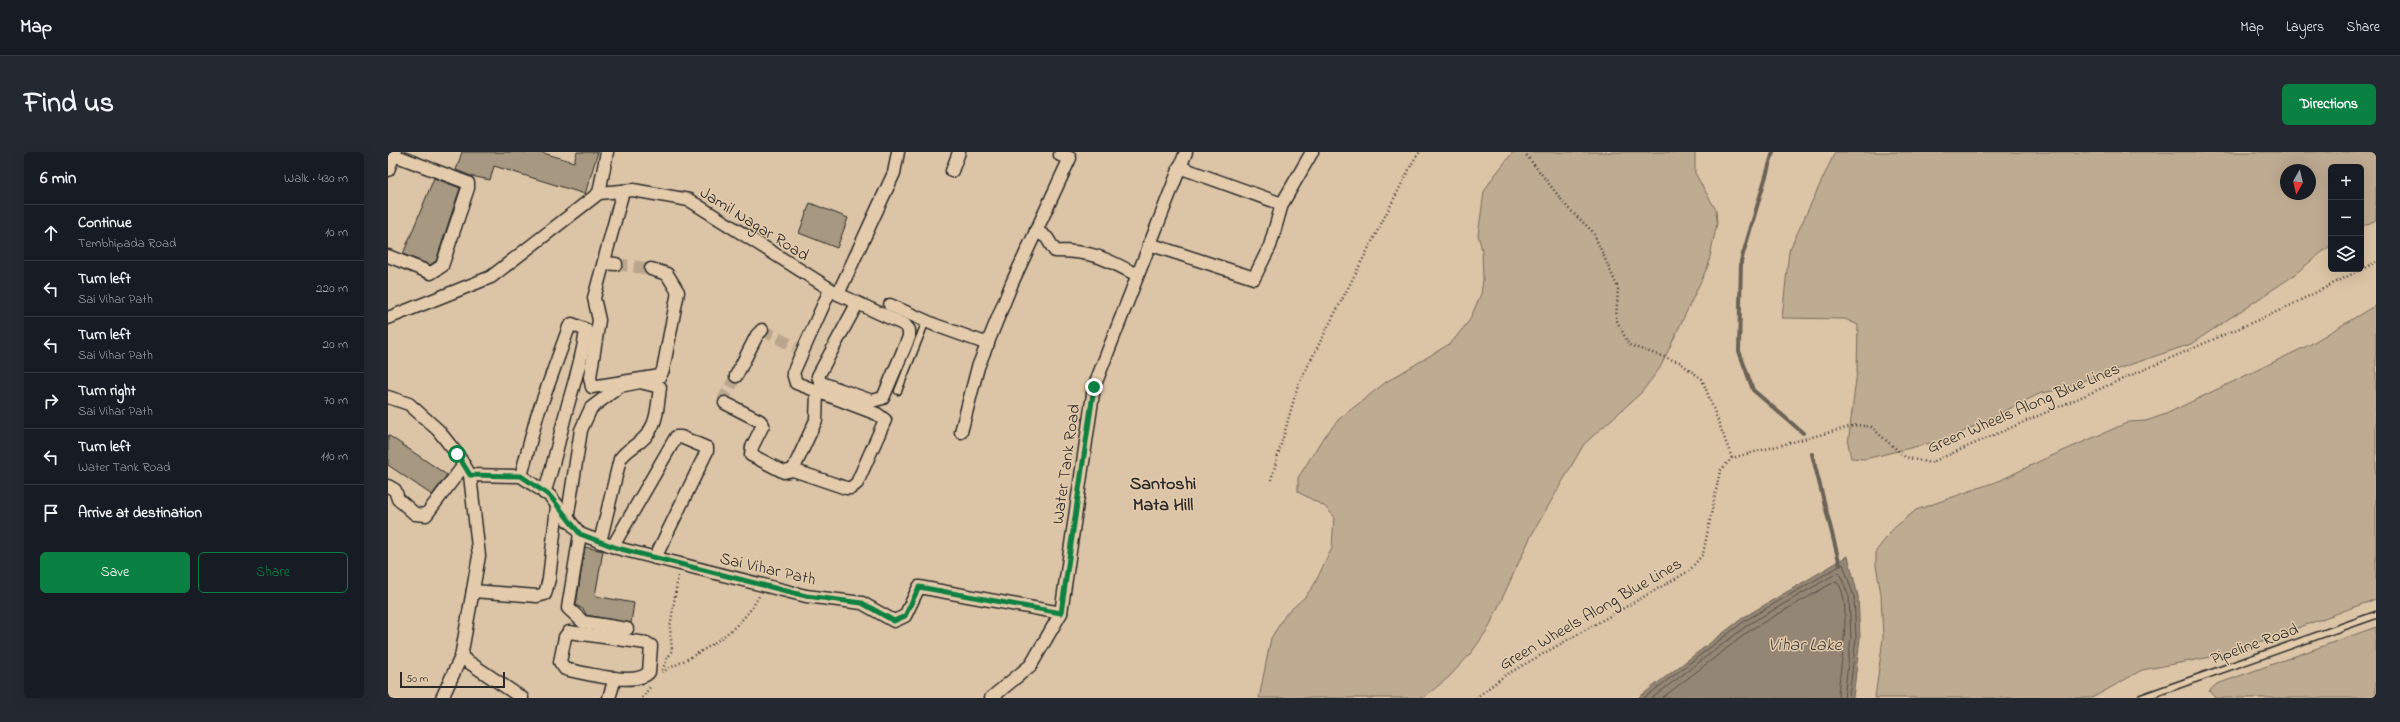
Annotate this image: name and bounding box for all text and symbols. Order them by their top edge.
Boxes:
text: Map [20,14,52,41]
text: Map [2240,17,2264,38]
text: Layers [2286,17,2324,38]
text: Share [2346,17,2380,38]
text: Find us [24,84,114,125]
button: Directions [2282,84,2376,125]
north arrow [2280,164,2316,200]
map controls [2328,164,2364,272]
button: + [2328,164,2364,200]
text: 6 min [40,166,76,191]
text: Walk · 430 m [284,169,348,188]
street label: Jamil Nagar Road [694,181,814,270]
button: − [2328,200,2364,236]
text: Continue [78,212,132,234]
icon: ahead [40,222,62,244]
text: 10 m [325,223,348,242]
text: Tembhipada Road [78,234,176,253]
button: layers [2328,236,2364,272]
text: Turn left [78,268,131,290]
icon: left [40,278,62,300]
text: 220 m [316,279,348,298]
text: Sai Vihar Path [78,290,153,309]
text: Turn left [78,324,131,346]
icon: left [40,334,62,356]
text: 20 m [323,335,348,354]
text: Sai Vihar Path [78,346,153,365]
street label: Green Wheels Along Blue Lines [1923,356,2125,462]
route end [1085,378,1103,396]
text: Turn right [78,380,136,402]
icon: right [40,390,62,412]
text: 70 m [324,391,348,410]
text: Sai Vihar Path [78,402,153,421]
street label: Water Tank Road [1046,402,1087,526]
text: Turn left [78,436,131,458]
route start [448,445,466,463]
icon: left [40,446,62,468]
text: 110 m [321,447,348,466]
text: Water Tank Road [78,458,171,477]
district label: Santoshi Mata Hill [1130,472,1196,519]
icon: arrive [40,502,62,524]
text: Arrive at destination [78,502,202,524]
street label: Sai Vihar Path [717,546,818,593]
button: Save [40,552,190,593]
button: Share [198,552,348,593]
street label: Green Wheels Along Blue Lines [1495,552,1688,679]
street label: Pipeline Road [2207,617,2302,672]
water label: Vihar Lake [1768,633,1843,659]
scale bar [400,670,505,689]
text: 50 m [406,671,428,687]

